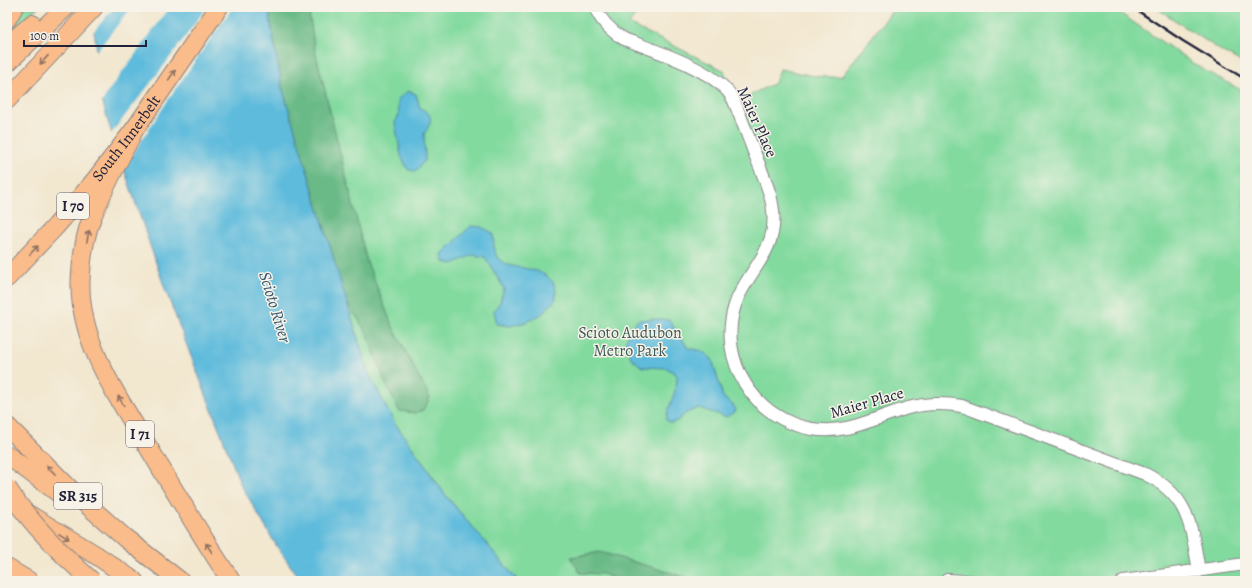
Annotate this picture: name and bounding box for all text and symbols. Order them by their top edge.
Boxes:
scale bar [24,22,146,48]
text: 100 m [30,28,59,44]
one-way arrow [40,55,49,65]
one-way arrow [168,70,176,81]
street label: Maier Place [732,83,782,161]
street label: South Innerbelt [87,91,166,186]
road number: I 70 [57,193,89,219]
one-way arrow [84,230,92,243]
one-way arrow [29,245,39,255]
water label: Scioto River [253,269,297,346]
park label: Scioto Audubon Metro Park [578,322,682,362]
street label: Maier Place [828,382,906,424]
one-way arrow [116,395,124,407]
road number: I 71 [126,421,154,447]
one-way arrow [46,465,56,475]
road number: SR 315 [54,483,102,509]
one-way arrow [58,532,69,540]
one-way arrow [205,542,213,554]

